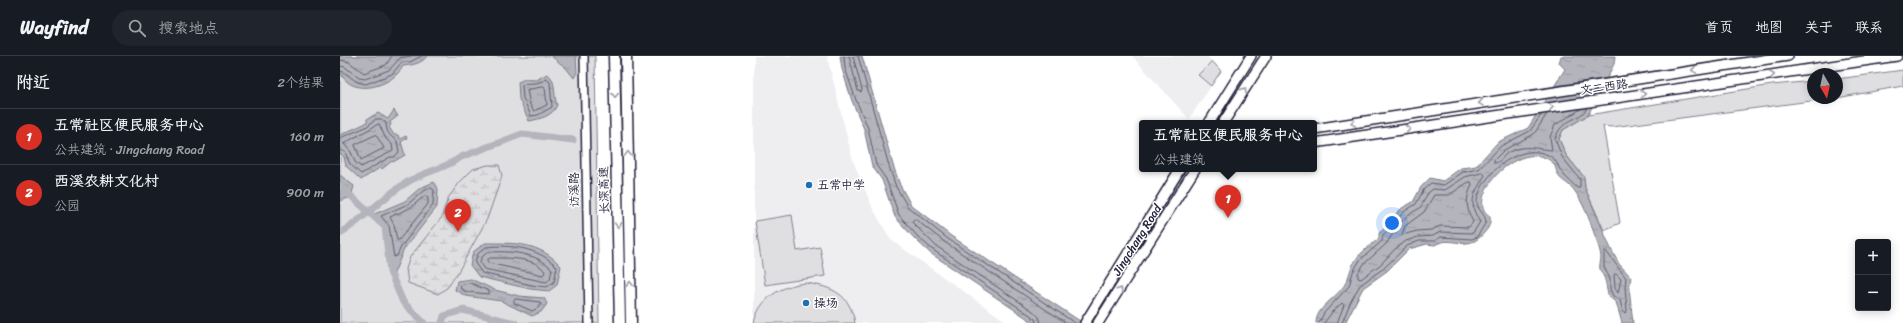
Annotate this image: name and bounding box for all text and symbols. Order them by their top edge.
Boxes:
search box [112,10,392,46]
text: Wayfind [20,11,88,44]
text: 搜索地点 [158,15,218,41]
text: 首页 [1705,15,1733,40]
text: 地图 [1755,15,1783,40]
text: 关于 [1805,15,1833,40]
text: 联系 [1855,15,1883,40]
icon: search [126,17,148,39]
one-way arrow [1691,65,1697,74]
text: 附近 [16,67,50,97]
north arrow [1807,68,1843,104]
text: 2个结果 [277,71,324,94]
one-way arrow [1769,71,1775,80]
street label: 文二西路 [1579,73,1629,101]
one-way arrow [1240,87,1247,94]
one-way arrow [1640,90,1646,99]
one-way arrow [611,92,619,98]
one-way arrow [1478,98,1484,107]
one-way arrow [1547,103,1554,112]
text: 五常社区便民服务中心 [54,112,204,138]
one-way arrow [1350,118,1356,127]
popup [1139,120,1317,172]
text: 五常社区便民服务中心 [1153,122,1303,148]
text: 1 [26,125,32,148]
text: 160 m [289,125,324,148]
one-way arrow [1405,125,1411,134]
text: 公共建筑 · Jingchang Road [54,138,204,161]
text: 公共建筑 [1153,148,1205,171]
one-way arrow [624,151,632,157]
street label: 长深高速 [593,166,615,214]
text: 西溪农耕文化村 [54,168,159,194]
street label: 访溪路 [563,172,585,208]
place label: 五常中学 [817,174,865,196]
marker: 五常中学 [804,180,814,190]
text: 2 [25,181,33,204]
text: 900 m [286,181,324,204]
pin: 1 [1215,185,1241,218]
text: 公园 [54,194,80,217]
street label: Jingchang Road [1106,198,1169,281]
pin: 2 [445,199,471,232]
your location [1382,213,1402,233]
one-way arrow [614,222,622,228]
map controls [1855,239,1891,311]
button: + [1855,239,1891,275]
button: − [1855,275,1891,311]
one-way arrow [626,281,635,287]
one-way arrow [1115,288,1122,295]
place label: 操场 [814,292,838,314]
marker: 操场 [801,298,811,308]

